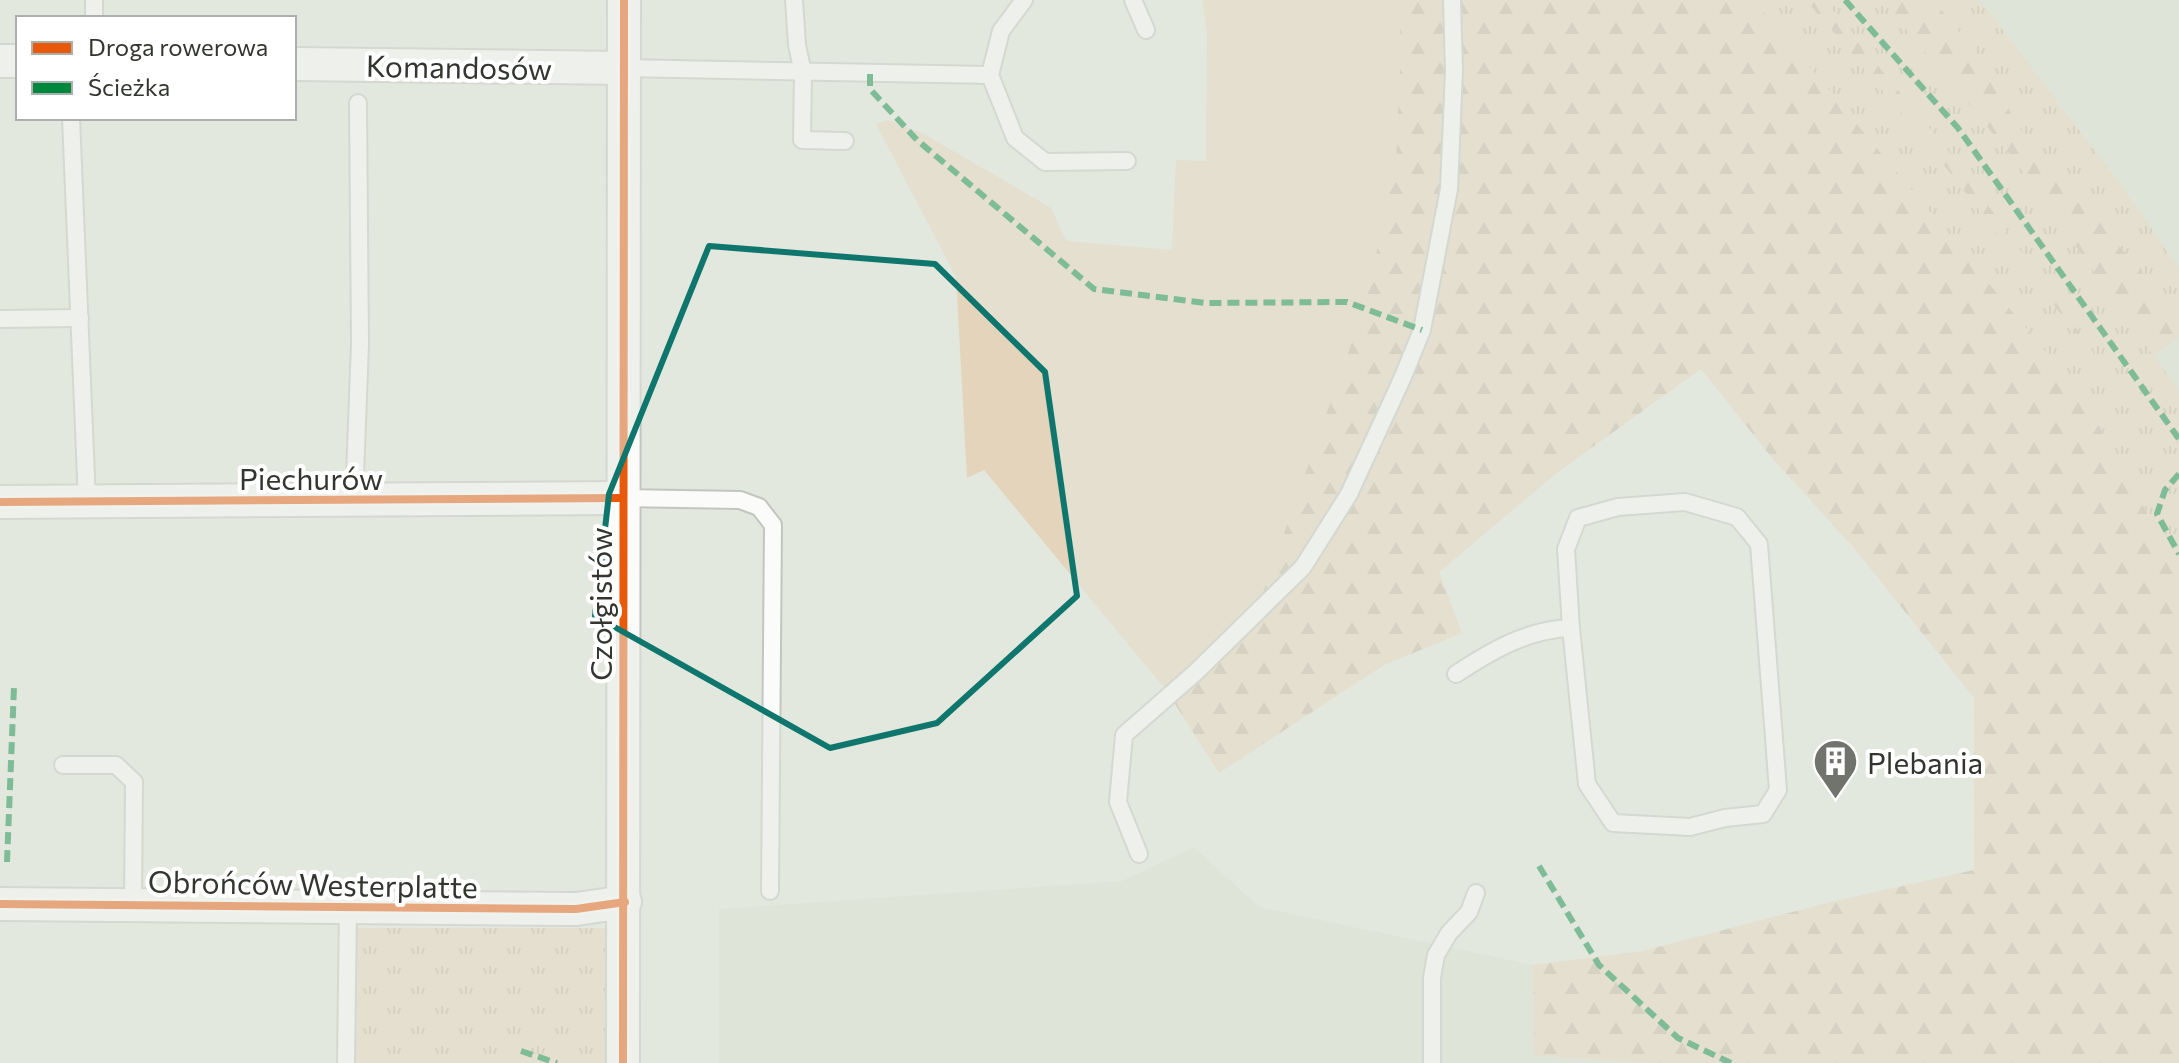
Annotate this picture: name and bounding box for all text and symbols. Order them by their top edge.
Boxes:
legend [16,16,296,120]
text: Droga rowerowa [88,32,268,61]
street label: Komandosów [366,46,552,86]
text: Ścieżka [88,72,170,101]
street label: Piechurów [239,459,383,496]
street label: Czołgistów [581,527,618,681]
building icon: Plebania [1812,737,1860,800]
place label: Plebania [1867,743,1983,780]
street label: Obrońców Westerplatte [148,862,478,904]

